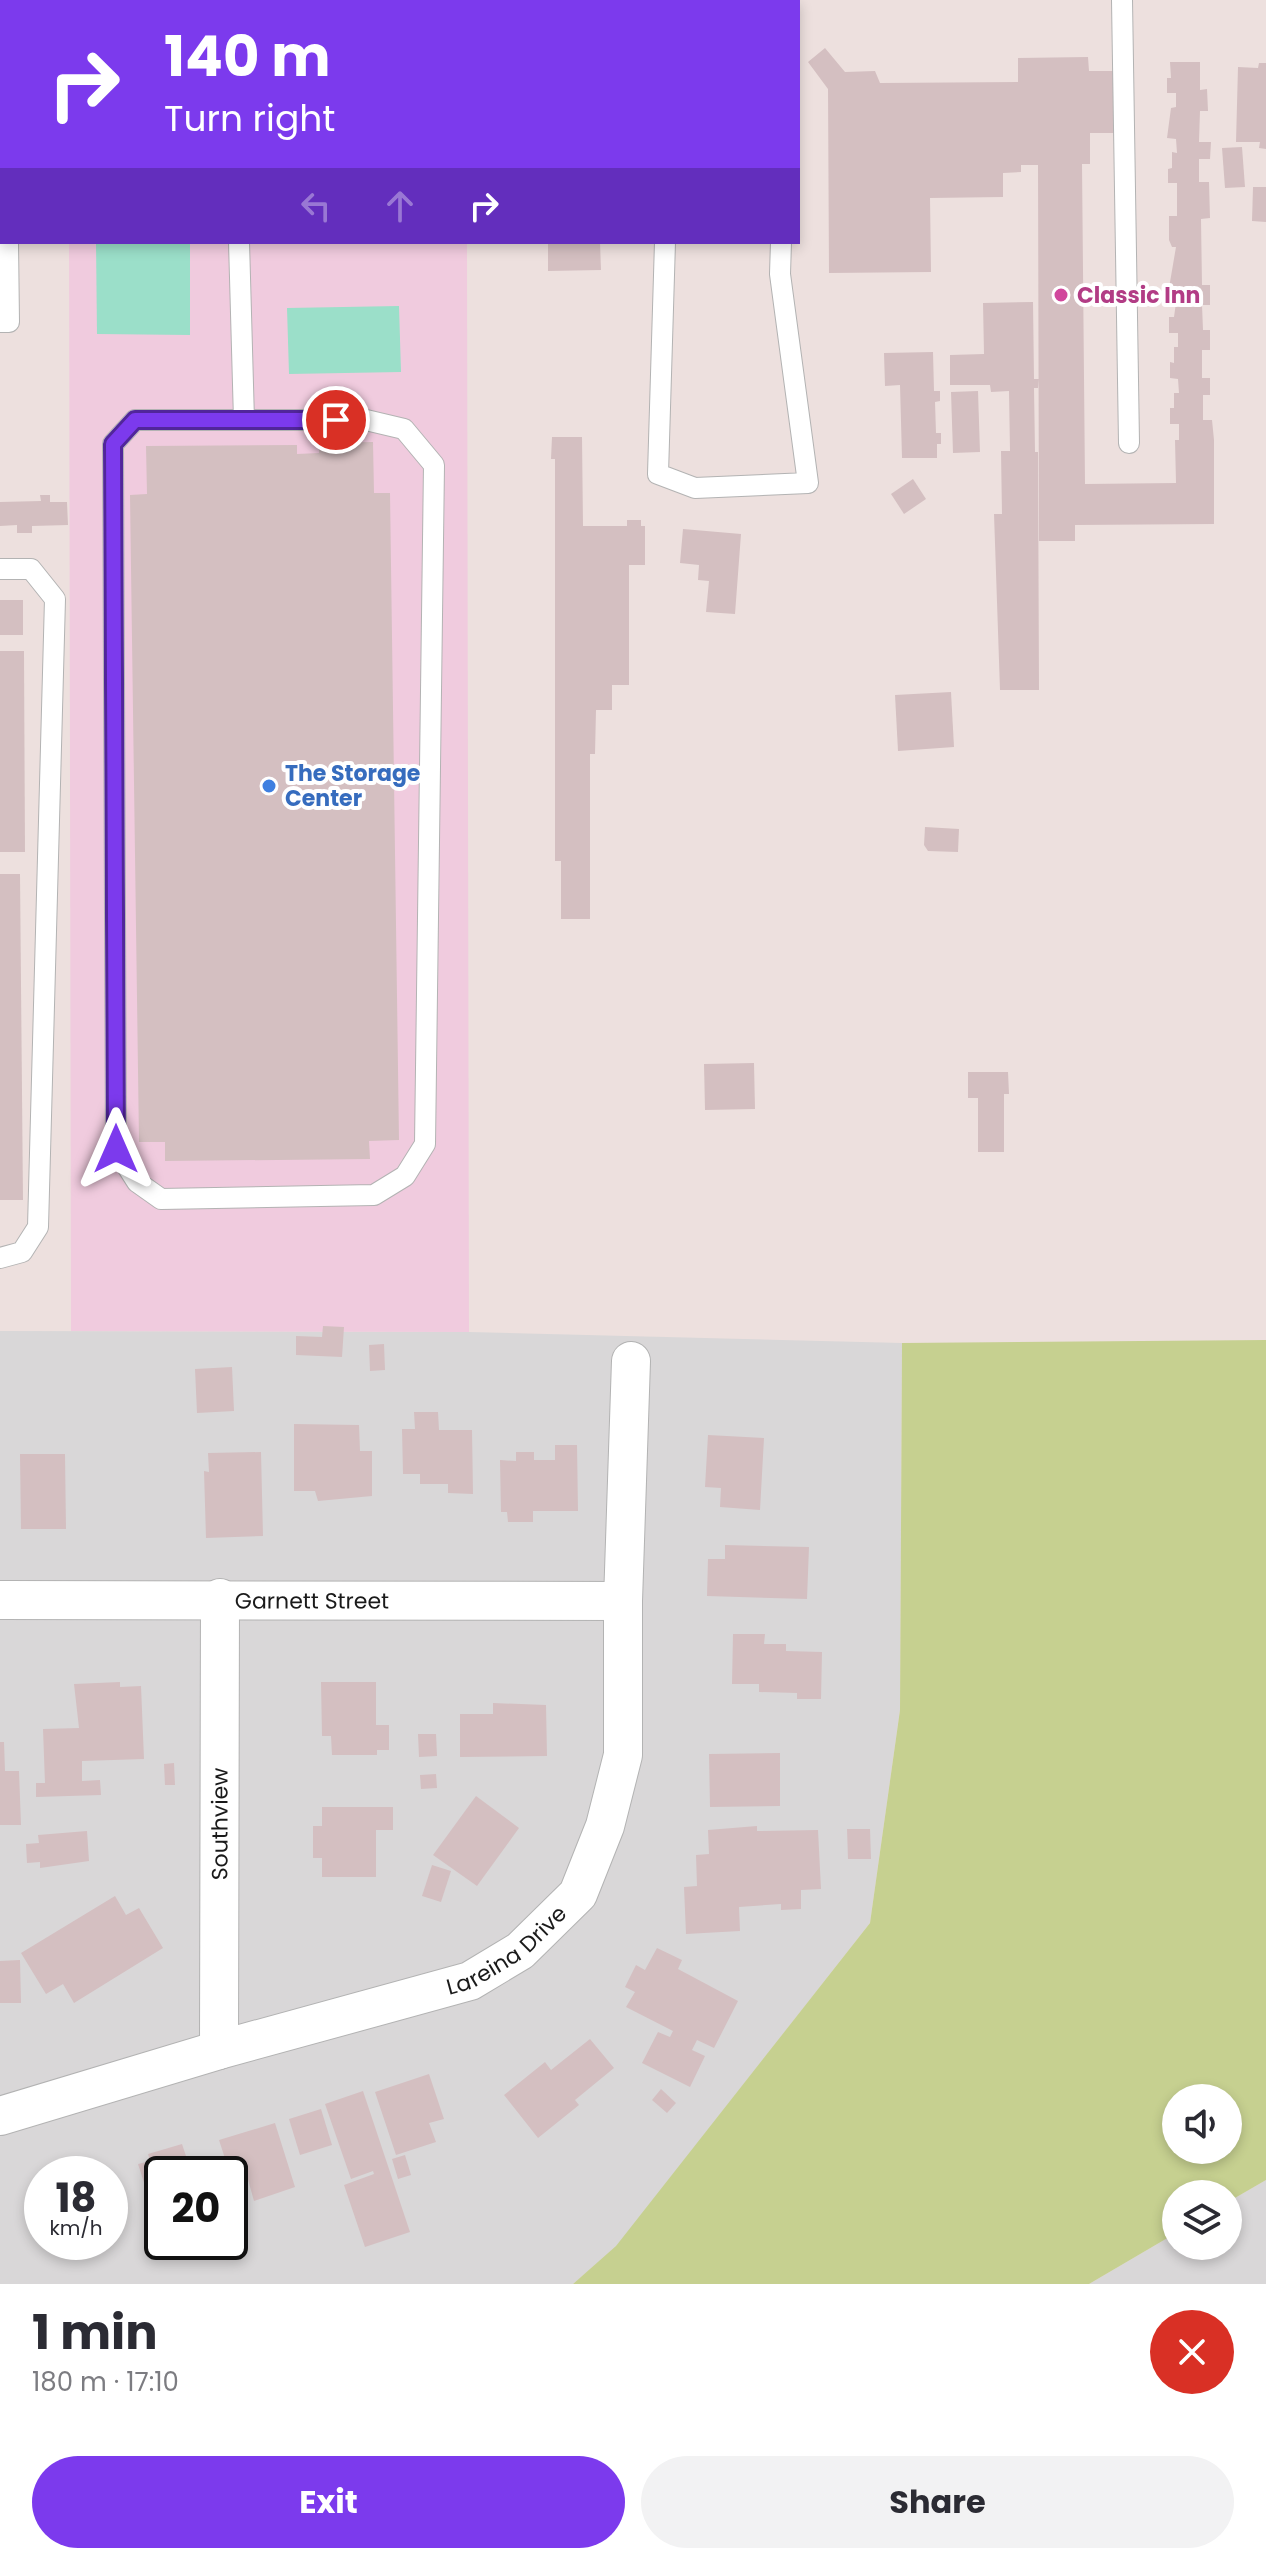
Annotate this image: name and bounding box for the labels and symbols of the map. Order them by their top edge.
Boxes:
place label: Classic Inn [1077,280,1200,311]
marker: Classic Inn [1052,286,1070,304]
pin [302,386,370,454]
place label: The Storage Center [285,758,420,814]
marker: The Storage Center [260,777,278,795]
position arrow [74,1107,158,1191]
street label: Garnett Street [235,1585,389,1616]
street label: Southview [204,1768,235,1880]
street label: Lareina Drive [443,1898,573,2002]
speed limit sign: 20 [144,2156,248,2260]

